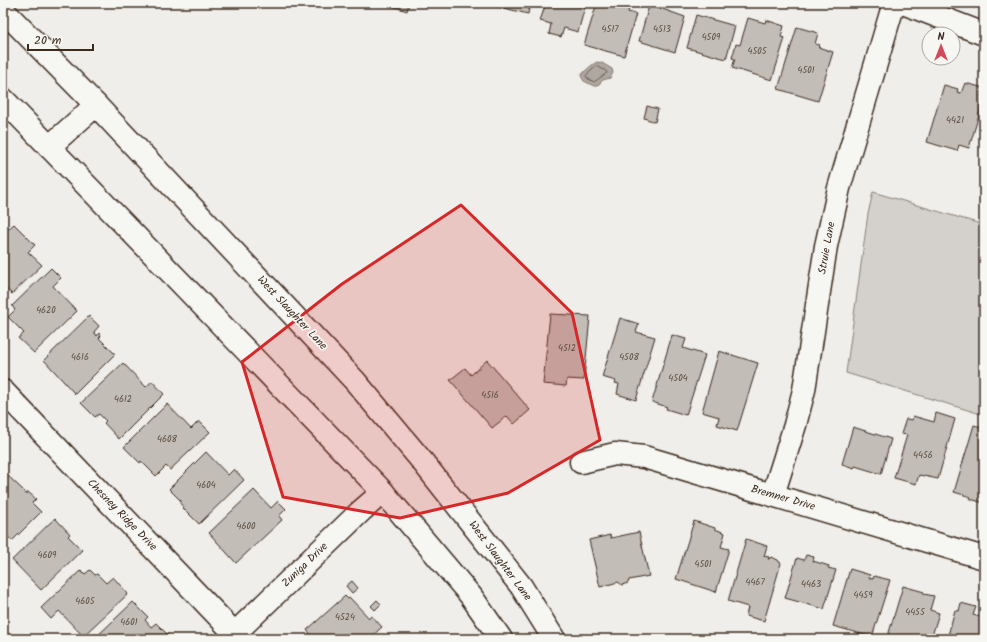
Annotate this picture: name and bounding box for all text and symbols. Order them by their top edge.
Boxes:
house number: 4517 [602,22,619,37]
house number: 4513 [653,22,671,37]
scale bar [28,26,93,52]
north arrow [921,26,961,66]
text: N [938,28,945,46]
house number: 4509 [702,30,721,45]
text: 20 m [34,31,62,50]
house number: 4505 [747,44,768,59]
house number: 4501 [797,63,815,78]
house number: 4421 [946,113,964,128]
street label: Struie Lane [814,220,840,276]
street label: West Slaughter Lane [253,272,331,354]
house number: 4620 [36,303,56,318]
house number: 4512 [558,341,576,356]
house number: 4616 [71,350,89,365]
house number: 4508 [619,350,639,365]
house number: 4504 [668,371,688,386]
house number: 4516 [481,388,499,403]
house number: 4612 [114,392,132,407]
house number: 4608 [157,432,178,447]
house number: 4456 [913,448,933,463]
street label: Chesney Ridge Drive [83,475,161,555]
house number: 4604 [196,478,216,493]
street label: Bremner Drive [749,480,817,516]
street label: West Slaughter Lane [464,517,536,605]
house number: 4600 [237,519,256,534]
street label: Zuniga Drive [278,538,332,592]
house number: 4609 [38,548,57,563]
house number: 4501 [694,557,712,572]
house number: 4467 [745,575,765,590]
house number: 4463 [801,577,821,592]
house number: 4459 [853,588,873,603]
house number: 4605 [75,594,96,609]
house number: 4455 [905,605,926,620]
house number: 4524 [335,610,355,625]
house number: 4601 [120,615,138,630]

